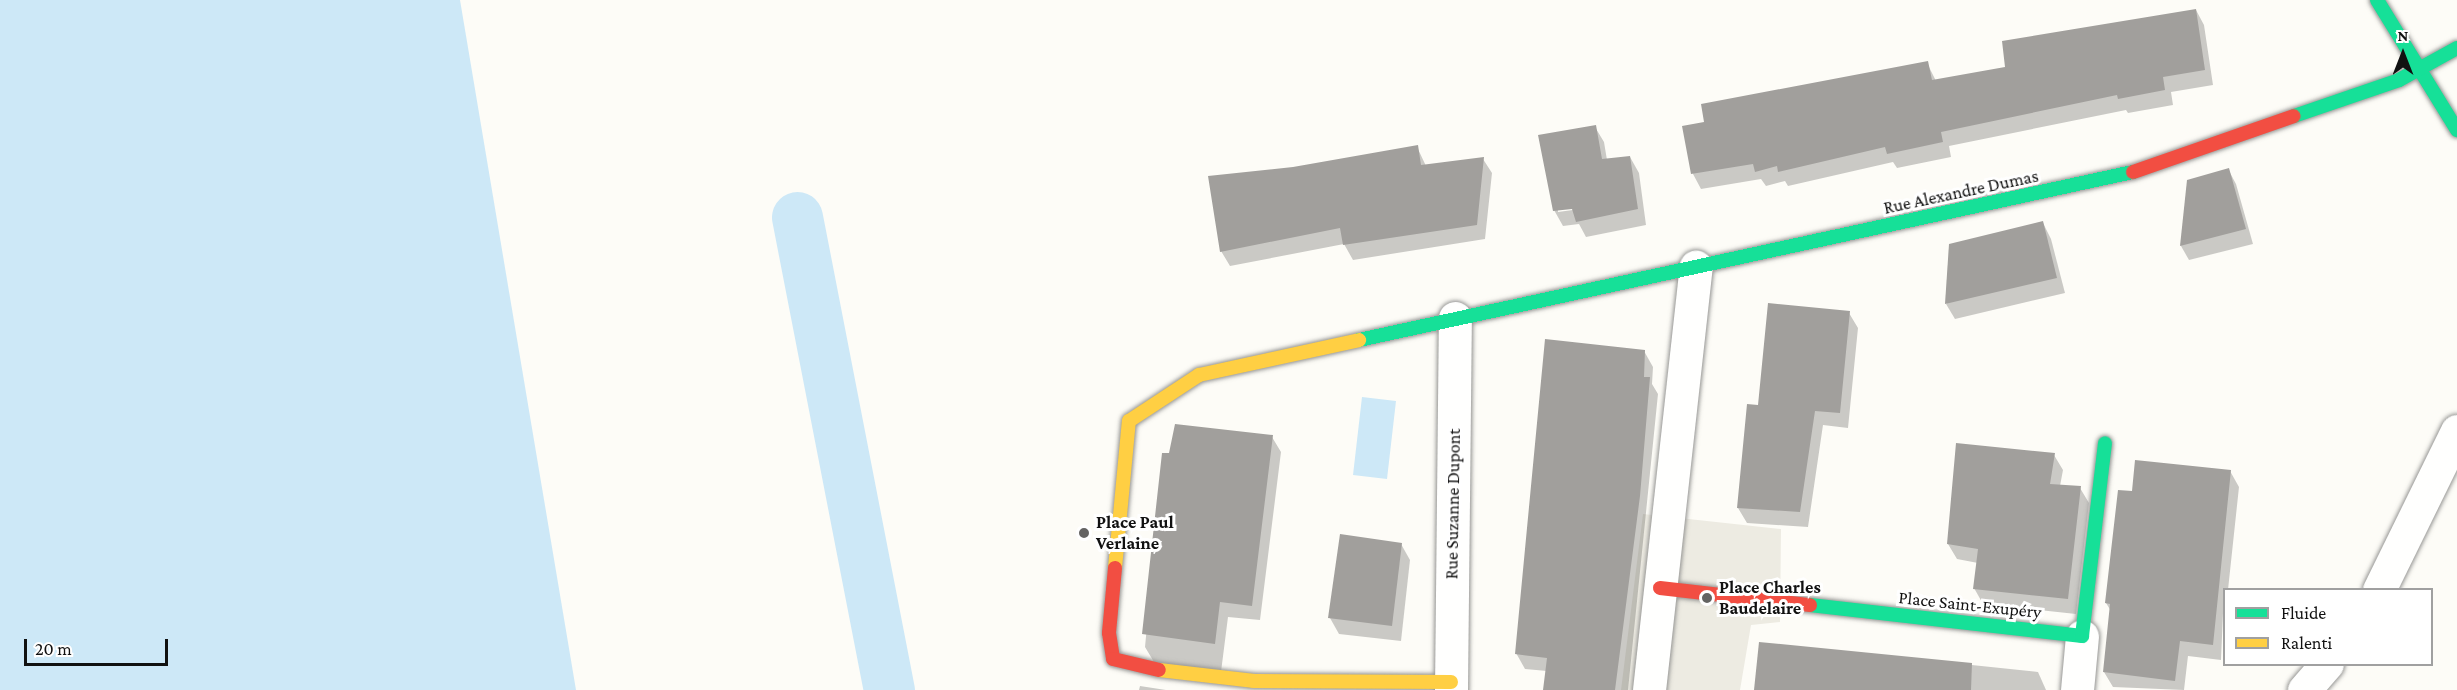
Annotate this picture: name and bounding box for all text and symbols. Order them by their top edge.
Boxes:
north arrow [2373,24,2433,84]
text: N [2398,27,2408,44]
street label: Rue Alexandre Dumas [1882,165,2040,219]
street label: Rue Suzanne Dupont [1441,428,1465,580]
place label: Place Paul Verlaine [1096,512,1174,554]
marker: Place Paul Verlaine [1077,526,1091,540]
place label: Place Charles Baudelaire [1719,577,1821,620]
street label: Place Saint-Exupéry [1897,587,2043,623]
legend [2223,588,2433,666]
marker: Place Charles Baudelaire [1700,591,1714,605]
text: Fluide [2281,603,2326,623]
scale bar [27,627,171,665]
text: Ralenti [2281,633,2332,653]
text: 20 m [35,639,72,659]

